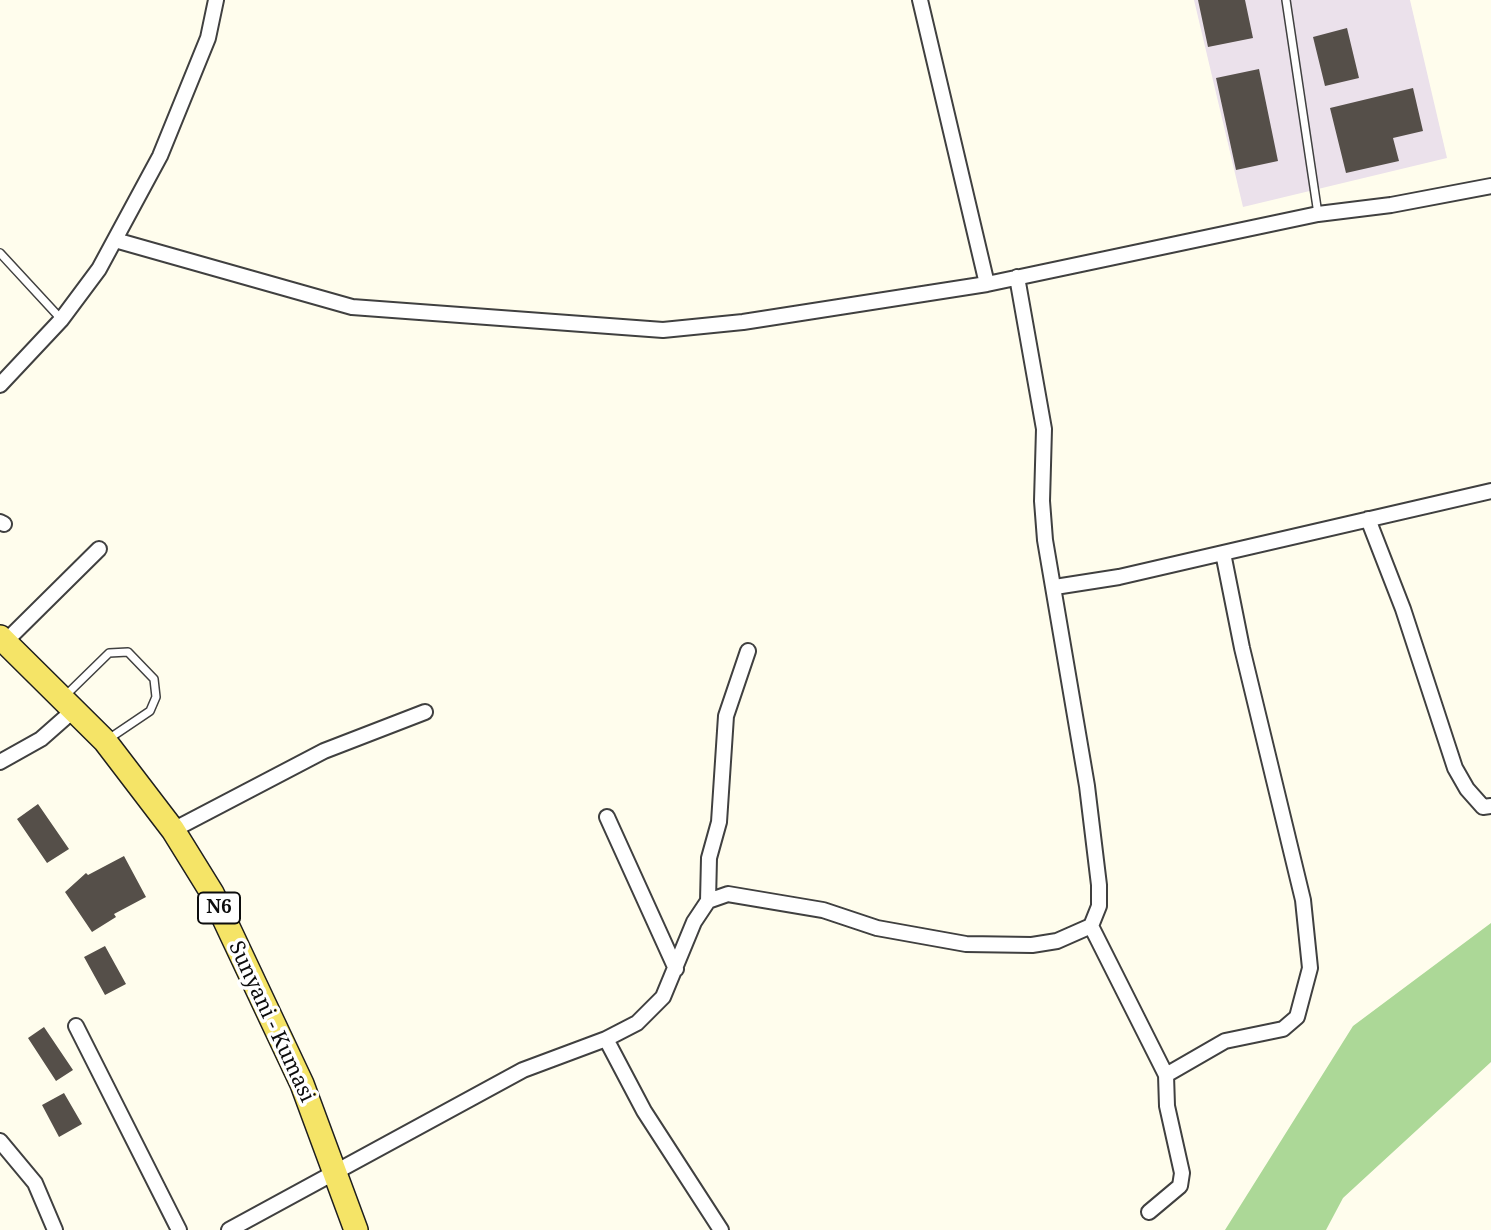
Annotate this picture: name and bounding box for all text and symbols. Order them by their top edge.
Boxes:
road number: N6 [198,893,240,924]
street label: Sunyani - Kumasi [223,937,319,1107]

